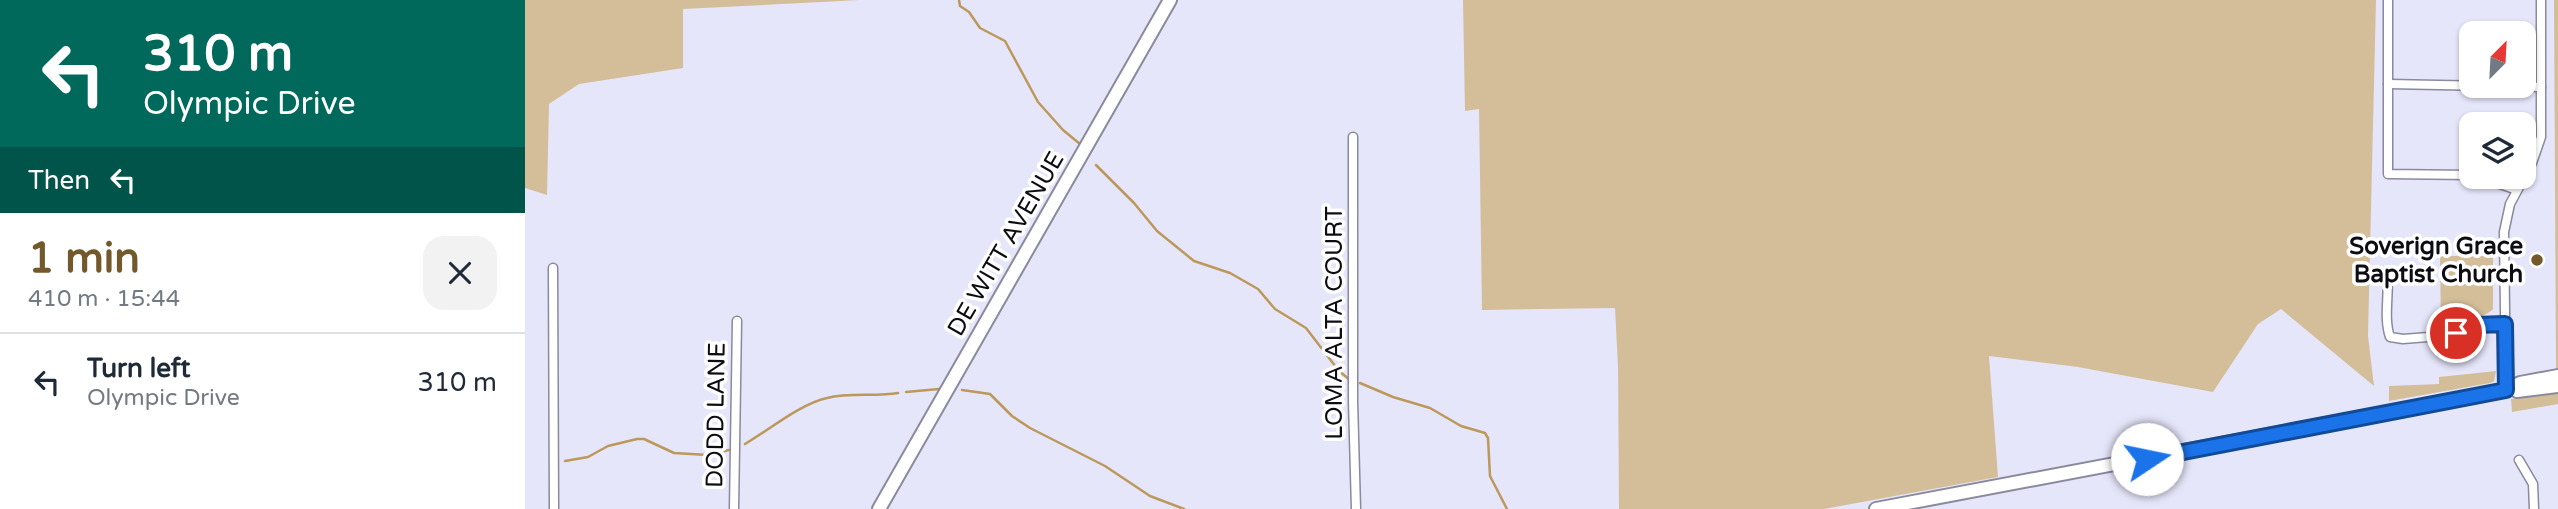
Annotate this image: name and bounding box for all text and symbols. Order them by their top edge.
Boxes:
north arrow [2459,21,2536,98]
map controls [2459,21,2536,189]
text: 310 m [143,25,293,84]
icon: left [28,28,119,119]
text: Olympic Drive [143,85,356,123]
button: layers [2459,112,2536,189]
street label: DE WITT AVENUE [942,147,1070,341]
icon: left [104,161,142,199]
text: Then [28,165,90,196]
street label: LOMA ALTA COURT [1320,206,1349,440]
place label: Soverign Grace Baptist Church [2349,232,2523,289]
text: 1 min [28,233,140,284]
button: close [423,236,497,310]
marker: Soverign Grace Baptist Church [2529,252,2545,268]
text: 410 m · 15:44 [28,285,180,313]
pin [2426,303,2486,363]
icon: arrive [2437,314,2475,352]
street label: DODD LANE [700,342,732,488]
text: Turn left [87,353,190,384]
icon: left [28,363,66,401]
text: 310 m [417,367,497,398]
text: Olympic Drive [87,384,240,412]
position arrow [2110,422,2184,496]

